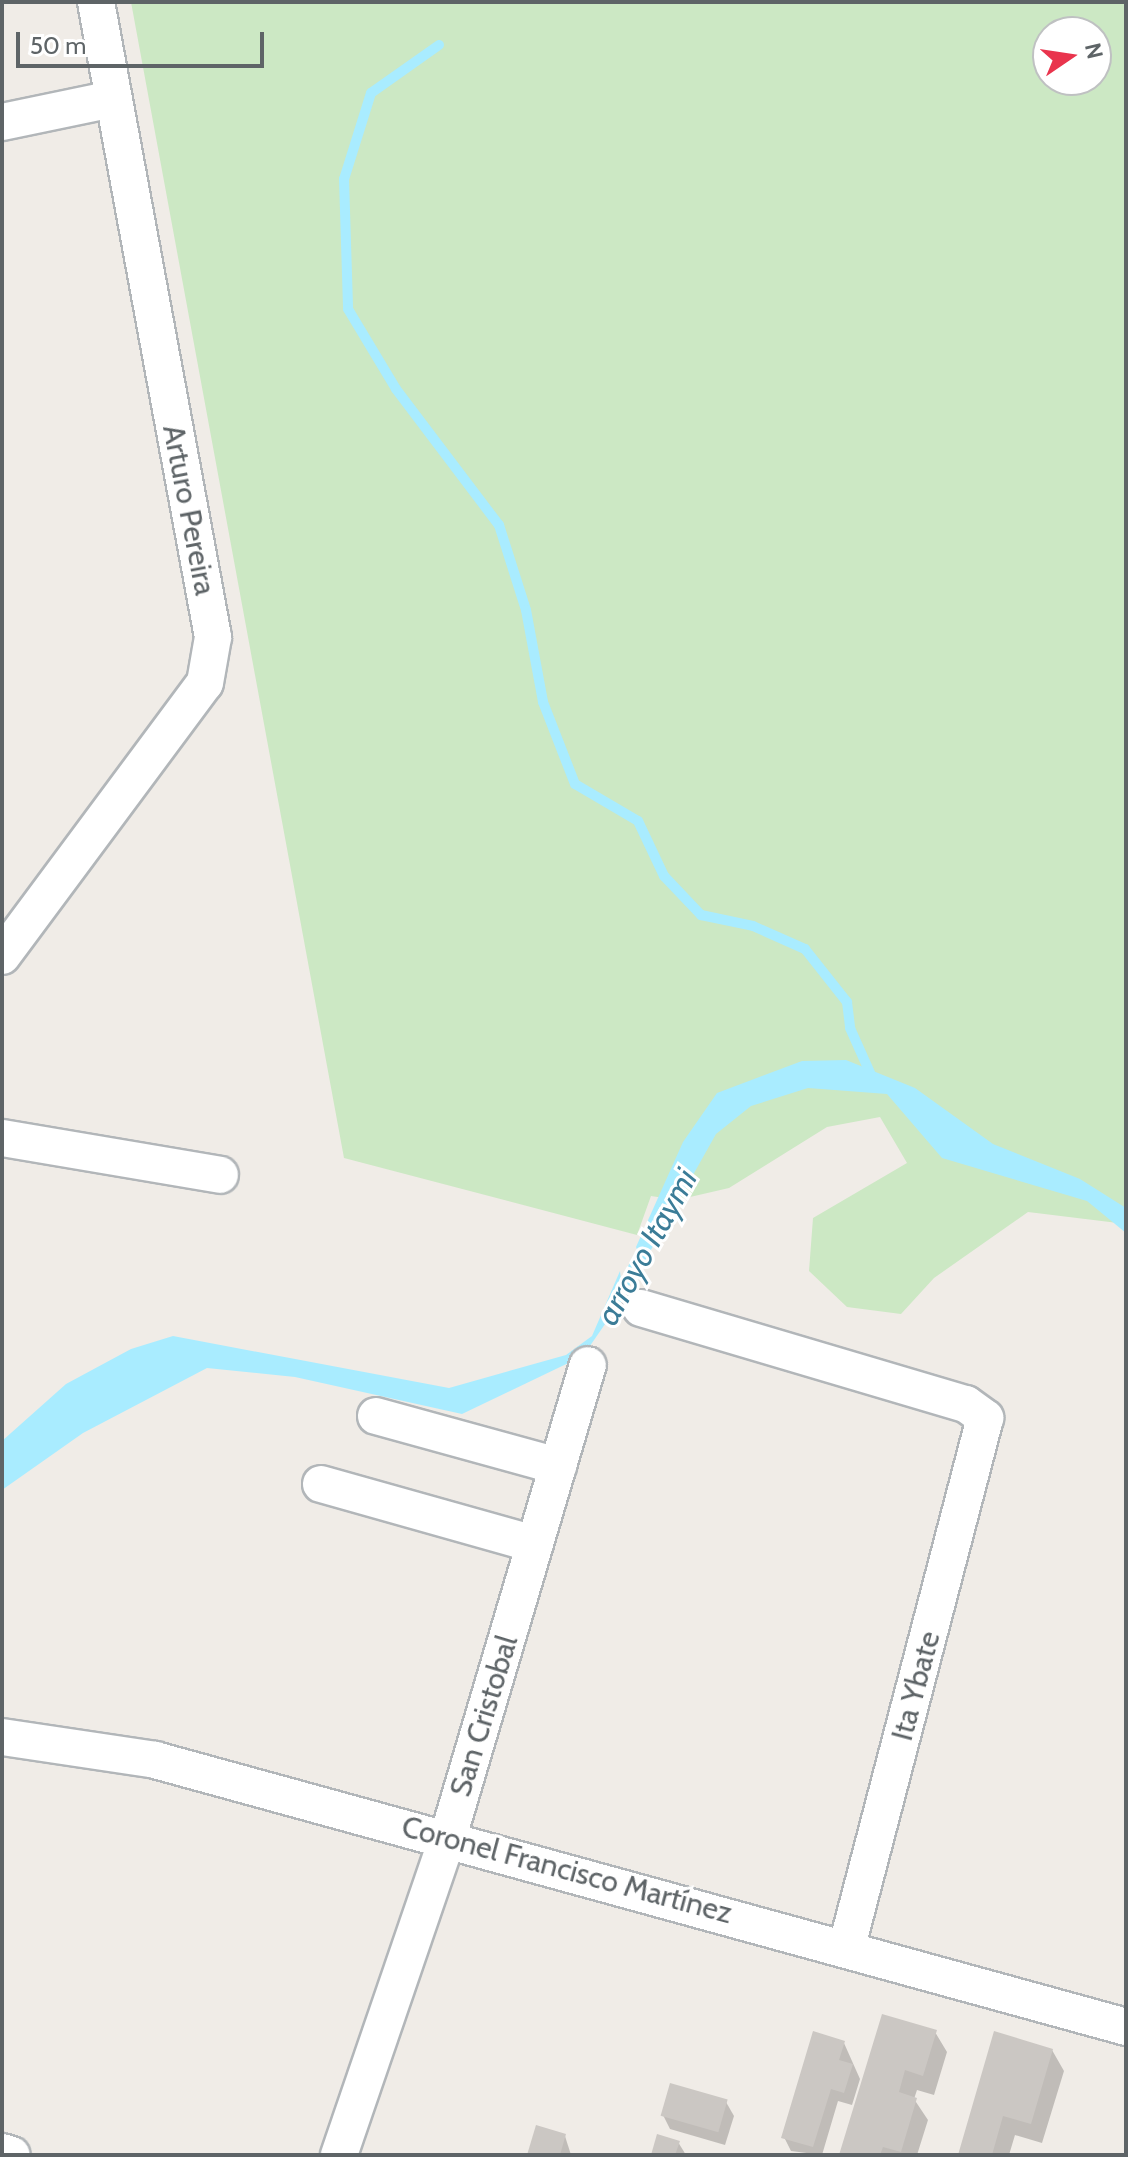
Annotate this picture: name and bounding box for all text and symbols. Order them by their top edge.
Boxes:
scale bar [20,16,268,66]
north arrow [1032,16,1112,96]
text: 50 m [30,31,86,60]
text: N [1079,40,1109,62]
street label: Arturo Pereira [155,422,223,598]
water label: arroyo Itaymi [588,1162,706,1332]
street label: Ita Ybate [884,1627,948,1745]
street label: San Cristobal [442,1631,526,1801]
street label: Coronel Francisco Martínez [398,1809,736,1931]

